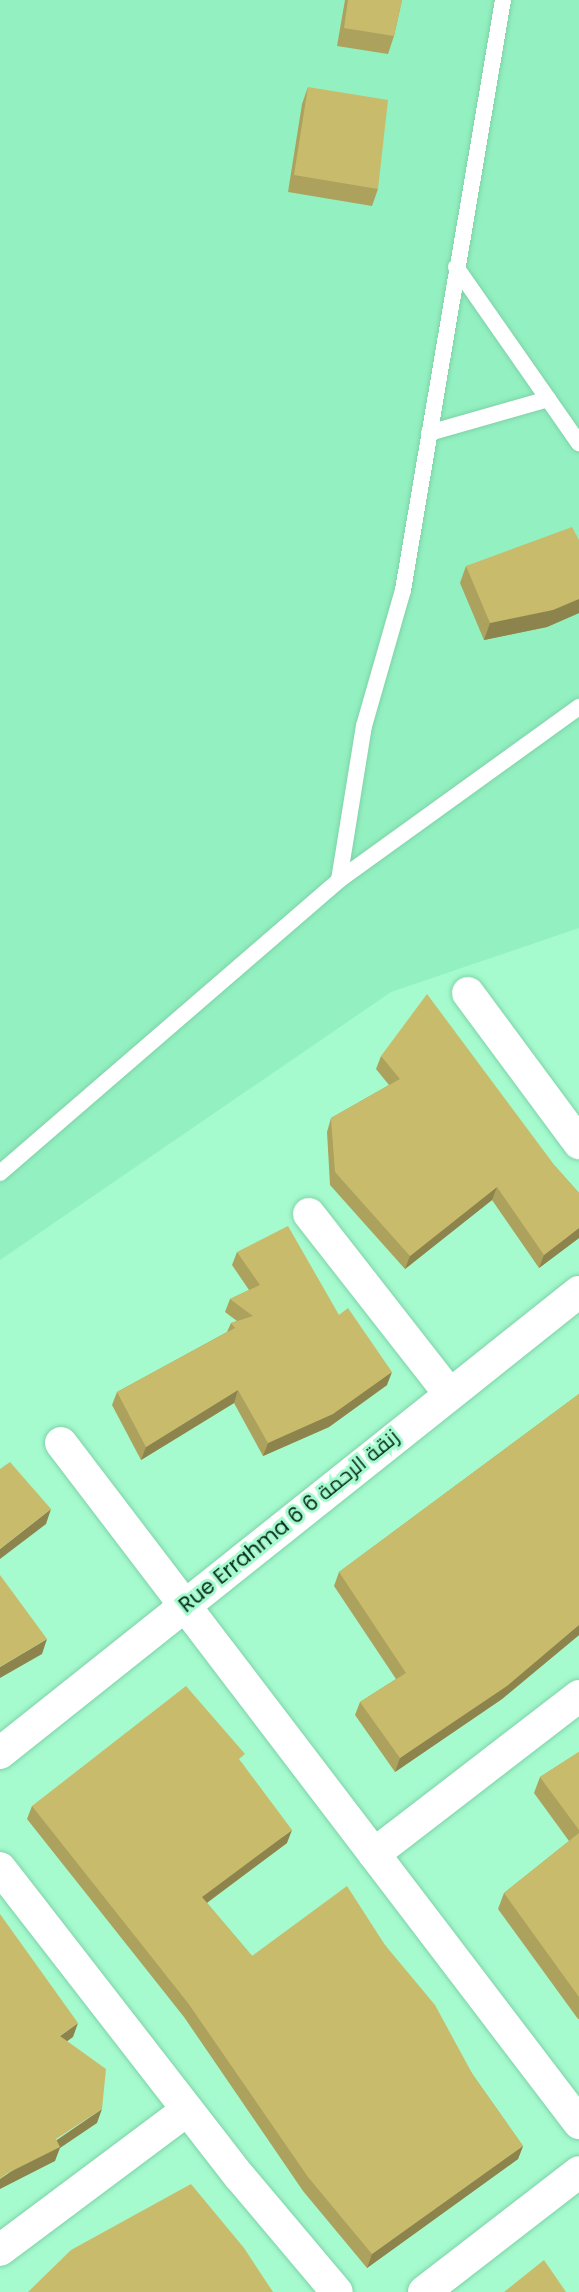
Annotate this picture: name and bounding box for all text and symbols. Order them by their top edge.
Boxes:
street label: Rue Errahma 6 6 زنقة الرحمة [174,1424,404,1618]

